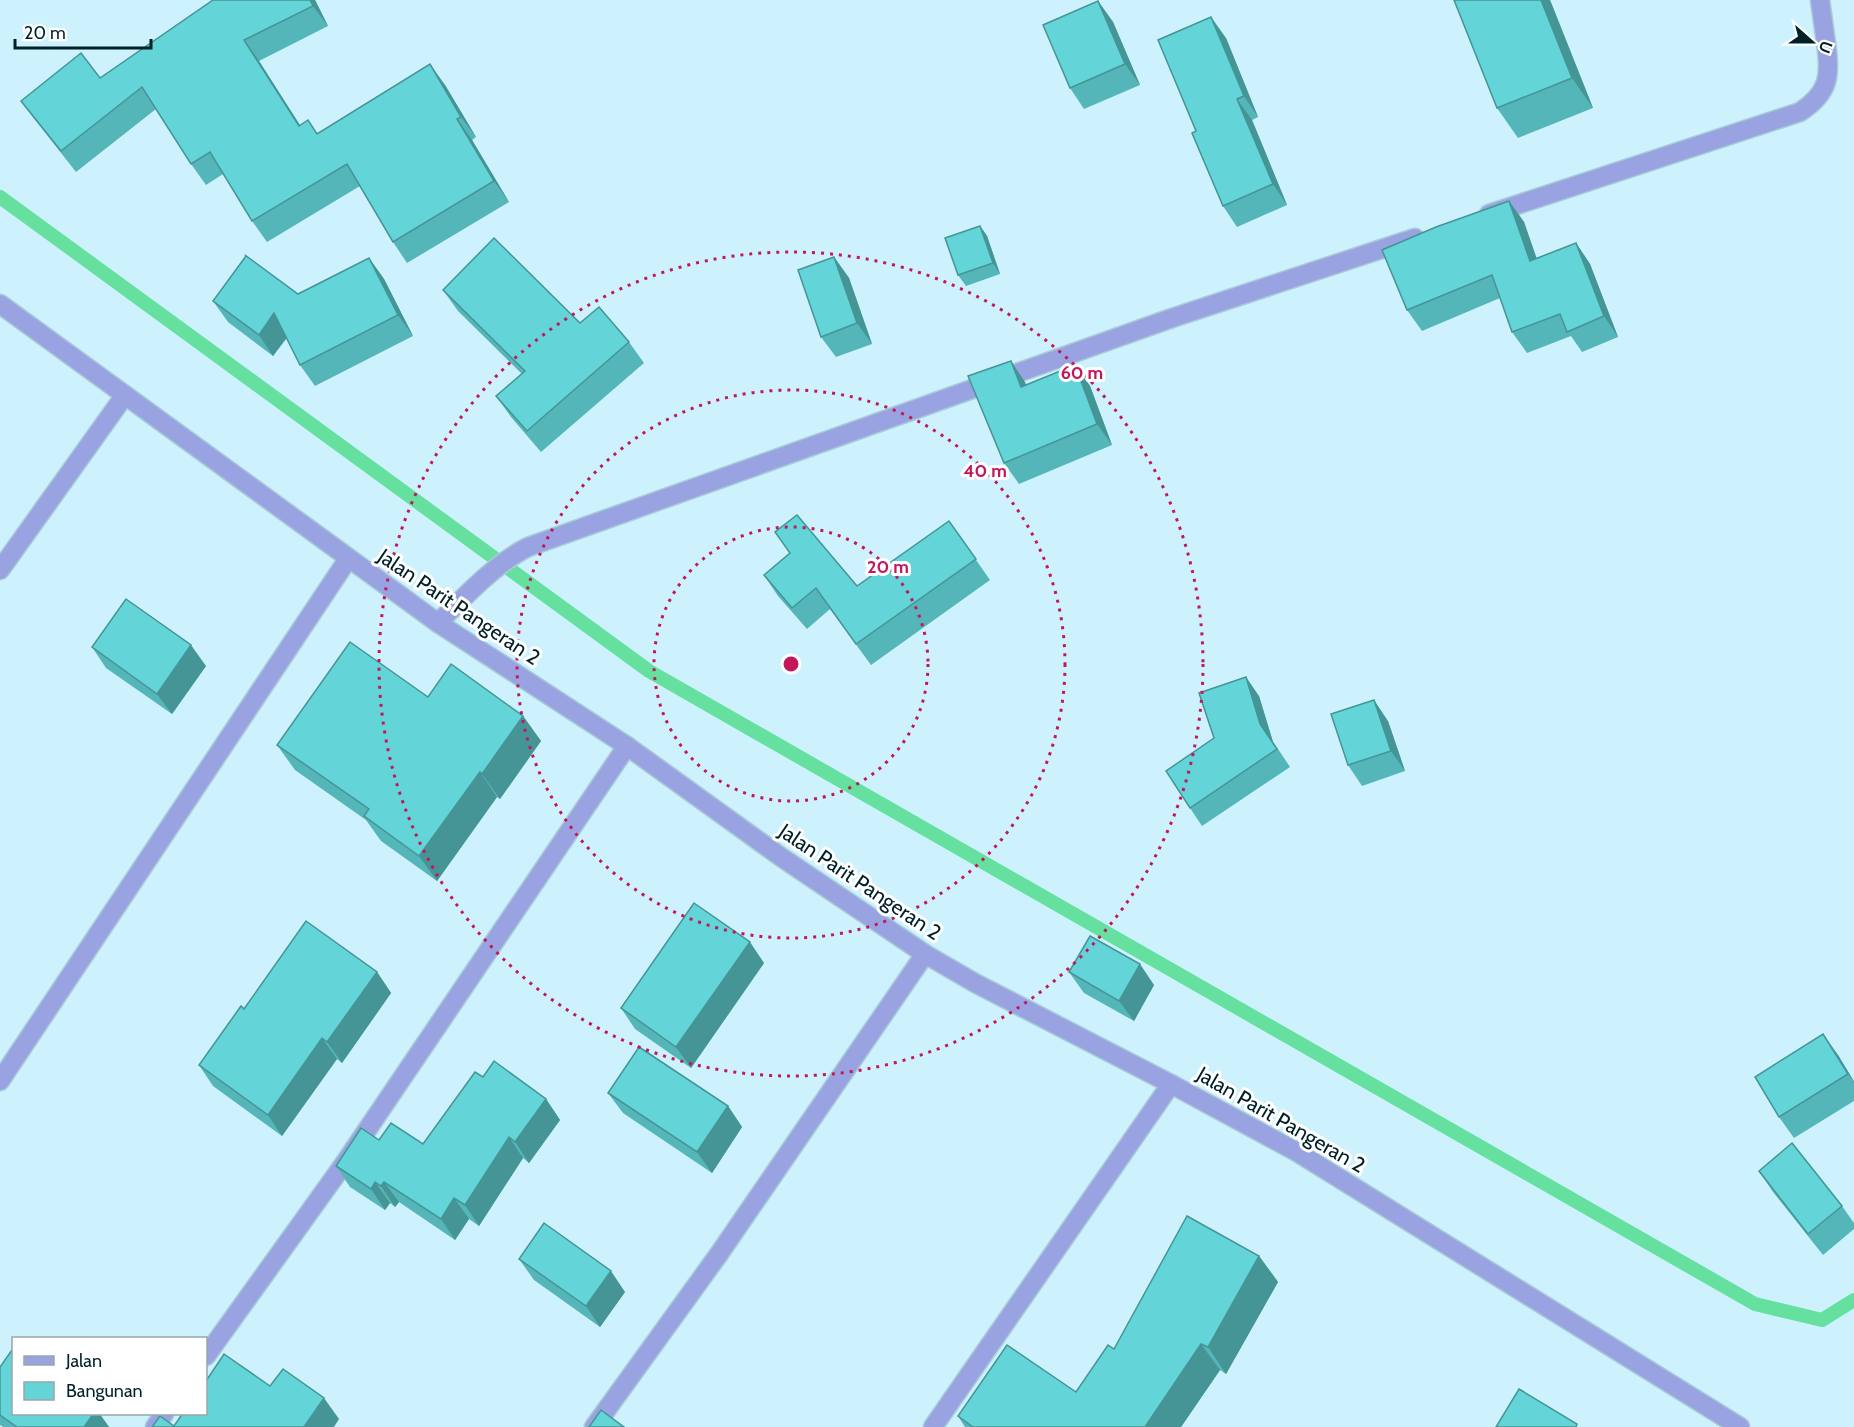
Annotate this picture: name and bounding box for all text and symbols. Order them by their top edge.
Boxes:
scale bar [15,12,152,50]
north arrow [1782,12,1842,72]
text: 20 m [24,22,66,44]
text: U [1815,38,1836,56]
text: 60 m [1061,362,1103,384]
text: 40 m [963,460,1007,482]
street label: Jalan Parit Pangeran 2 [373,542,545,670]
text: 20 m [867,556,909,578]
centre of rings [781,654,801,674]
street label: Jalan Parit Pangeran 2 [774,817,946,945]
street label: Jalan Parit Pangeran 2 [1192,1061,1370,1178]
legend [12,1337,207,1415]
text: Jalan [65,1350,102,1372]
text: Bangunan [66,1380,143,1402]

